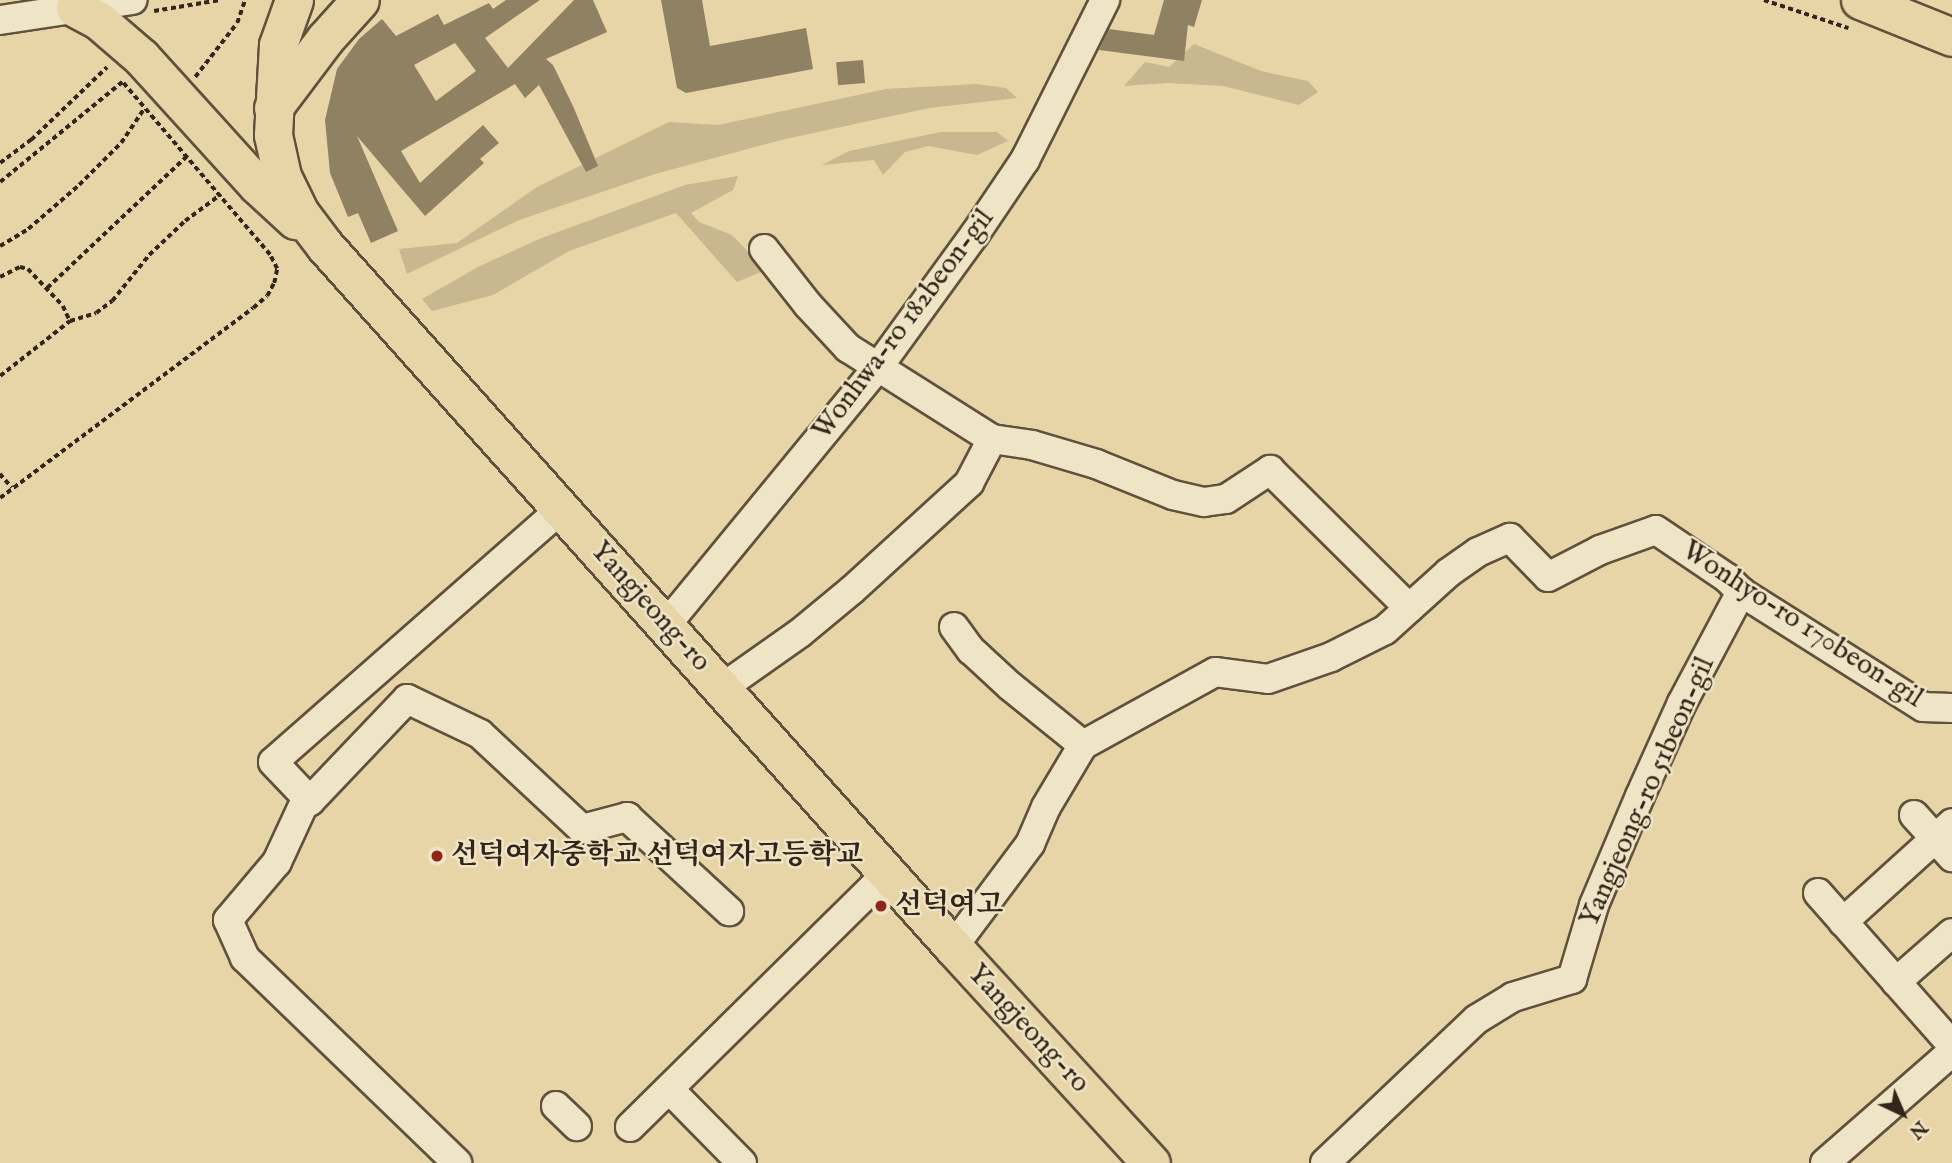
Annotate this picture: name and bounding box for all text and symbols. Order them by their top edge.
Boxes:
street label: Wonhwa-ro 182beon-gil [806,203,1002,447]
street label: Wonhyo-ro 170beon-gil [1675,534,1929,716]
street label: Yangjeong-ro [583,535,717,679]
street label: Yangjeong-ro 51beon-gil [1573,652,1723,932]
place label: 선덕여자중학교 선덕여자고등학교 [451,839,863,873]
marker: 선덕여자중학교 선덕여자고등학교 [429,848,445,864]
place label: 선덕여고 [895,889,1003,923]
marker: 선덕여고 [873,898,889,914]
street label: Yangjeong-ro [960,958,1096,1100]
north arrow [1868,1079,1938,1149]
text: N [1903,1115,1932,1143]

